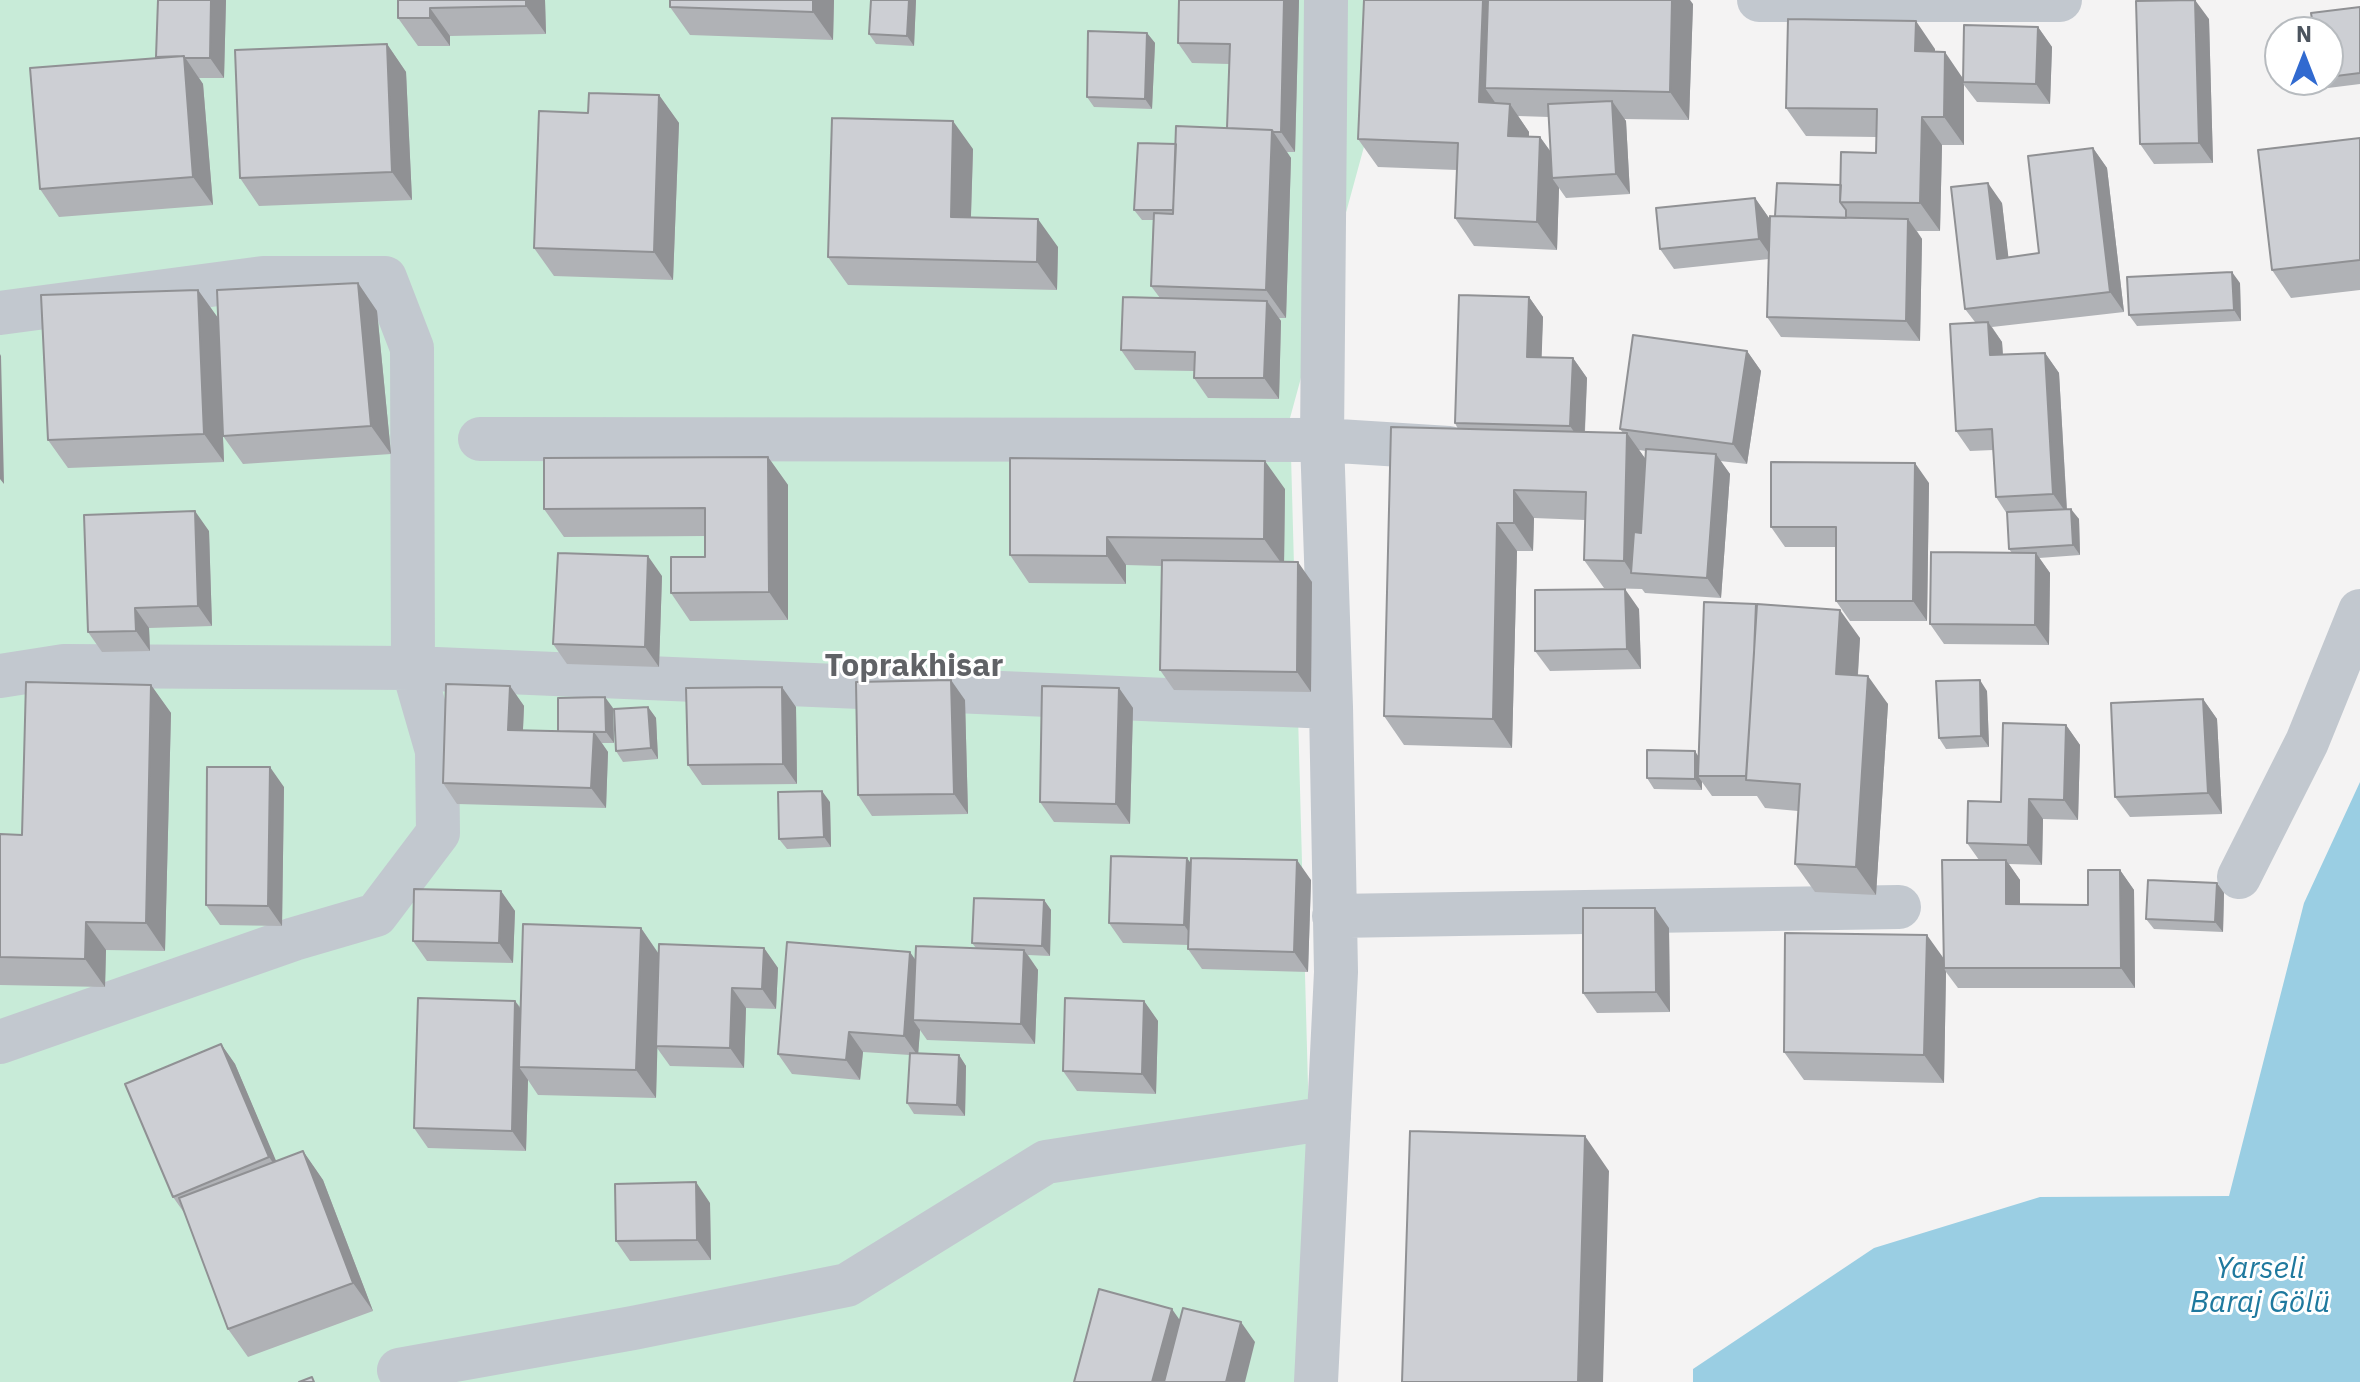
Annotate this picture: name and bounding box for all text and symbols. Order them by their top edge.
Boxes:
north arrow [2264,16,2344,96]
text: N [2296,19,2312,48]
district label: Toprakhisar [825,648,1003,686]
water label: Yarseli Baraj Gölü [2190,1251,2330,1322]

